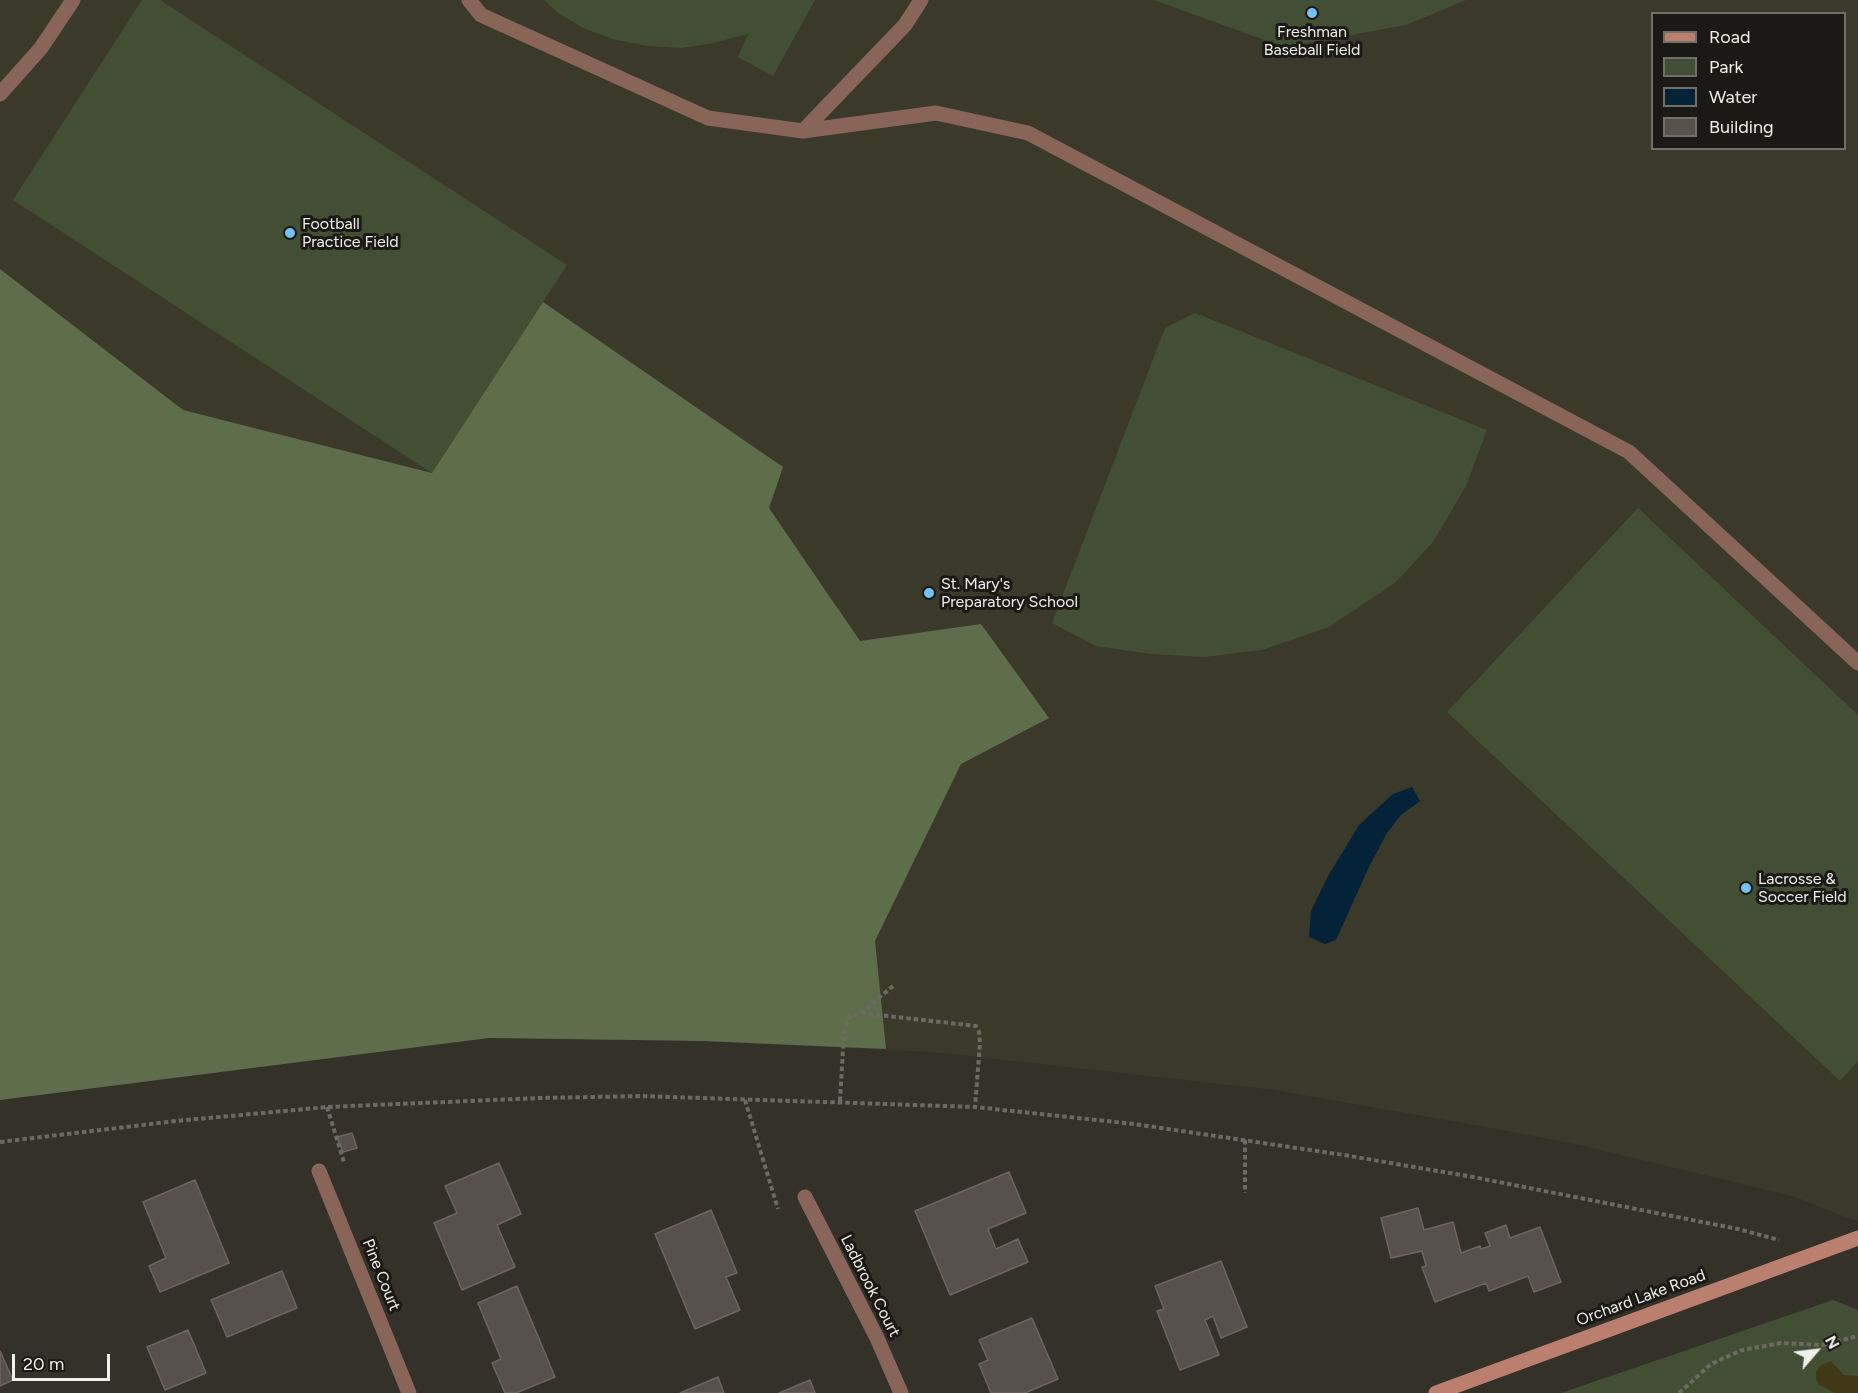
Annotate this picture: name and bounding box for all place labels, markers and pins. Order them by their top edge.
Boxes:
marker: Freshman Baseball Field [1305,6,1319,20]
place label: Freshman Baseball Field [1264,22,1360,60]
place label: Football Practice Field [302,214,399,252]
marker: Football Practice Field [283,226,297,240]
place label: St. Mary's Preparatory School [941,574,1078,612]
marker: St. Mary's Preparatory School [922,586,936,600]
place label: Lacrosse & Soccer Field [1758,869,1847,907]
marker: Lacrosse & Soccer Field [1739,881,1753,895]

